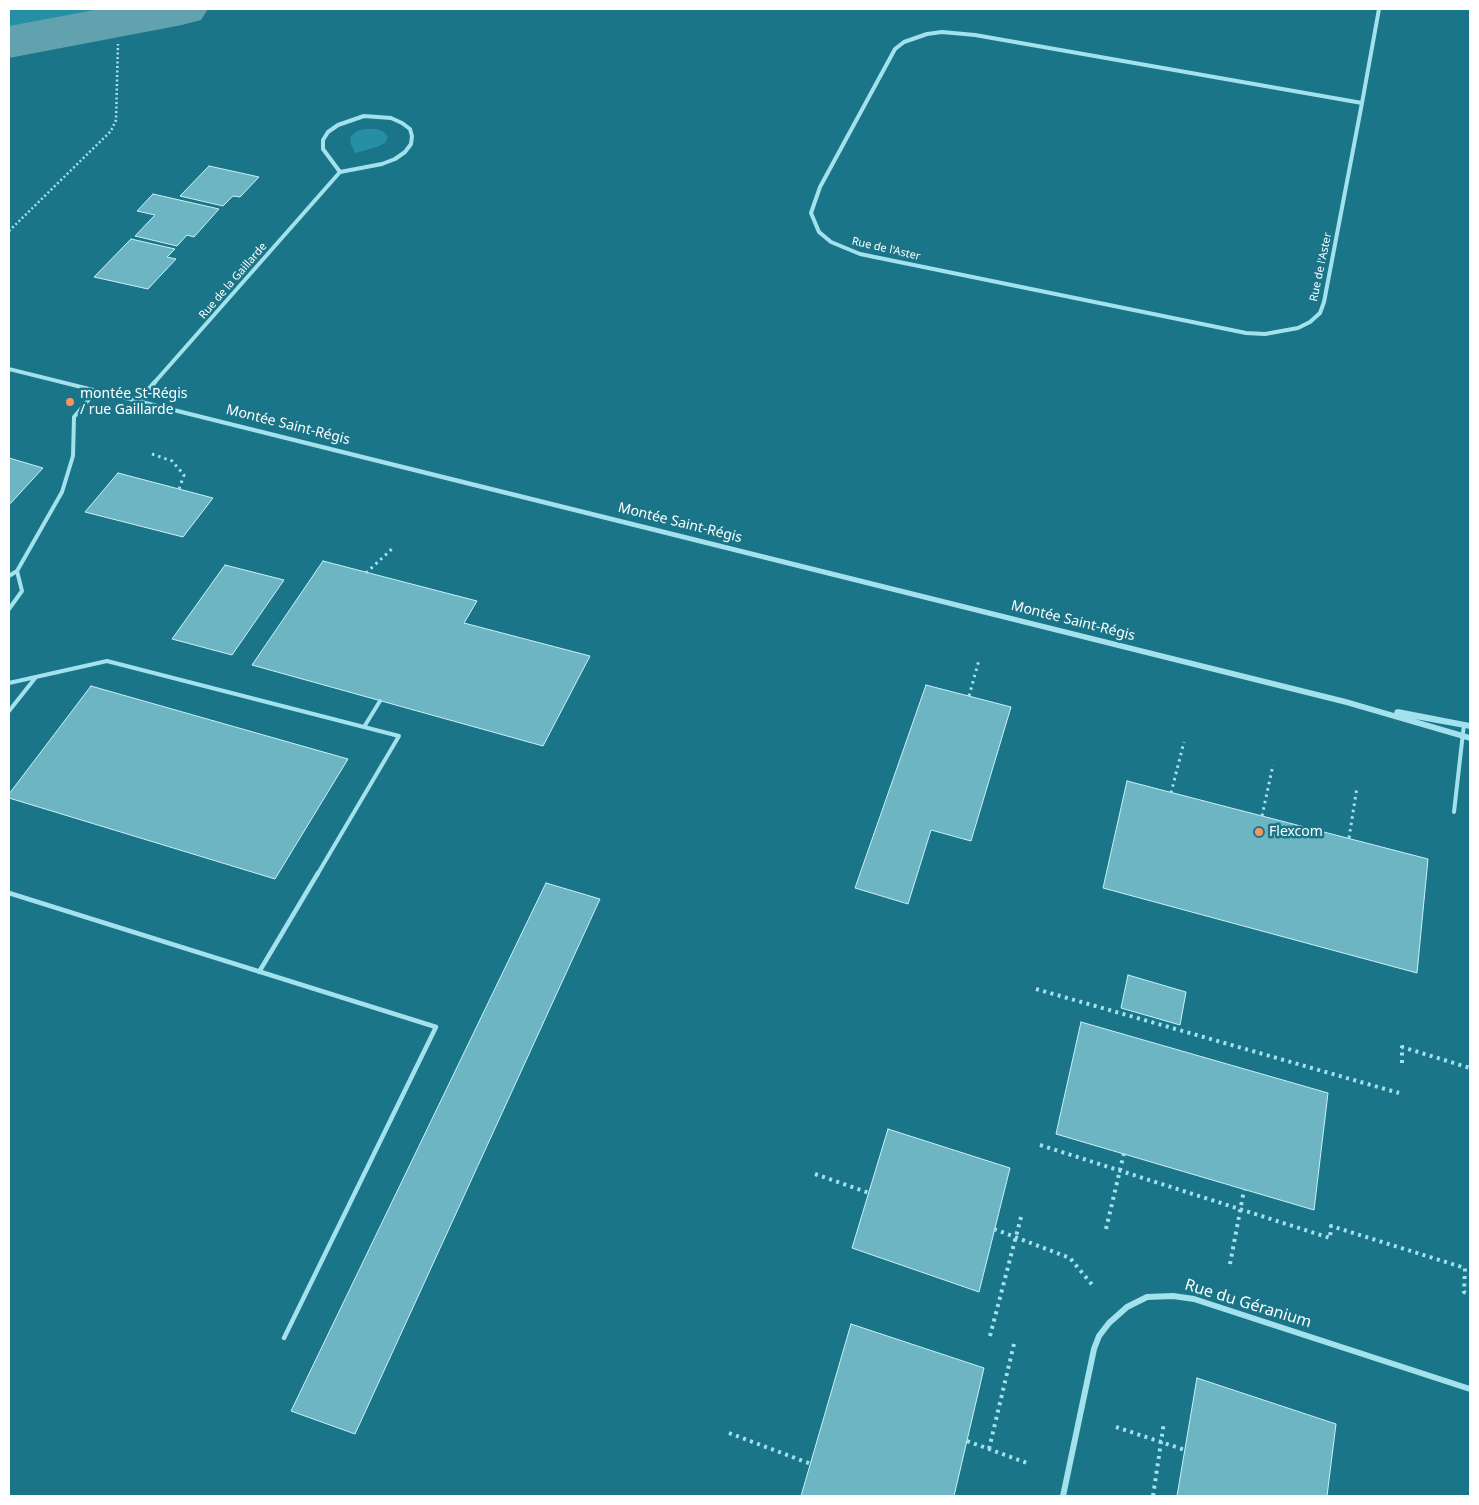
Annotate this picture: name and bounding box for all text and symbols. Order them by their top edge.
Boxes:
street label: Rue de l'Aster [1307,231,1335,303]
street label: Rue de l'Aster [850,235,922,263]
street label: Rue de la Gaillarde [196,240,270,322]
place label: montée St-Régis / rue Gaillarde [80,386,187,418]
marker: montée St-Régis / rue Gaillarde [64,396,76,408]
street label: Montée Saint-Régis [224,401,352,449]
street label: Montée Saint-Régis [616,499,744,547]
street label: Montée Saint-Régis [1009,597,1137,645]
place label: Flexcom [1269,824,1323,840]
marker: Flexcom [1253,826,1265,838]
street label: Rue du Géranium [1182,1276,1314,1332]

